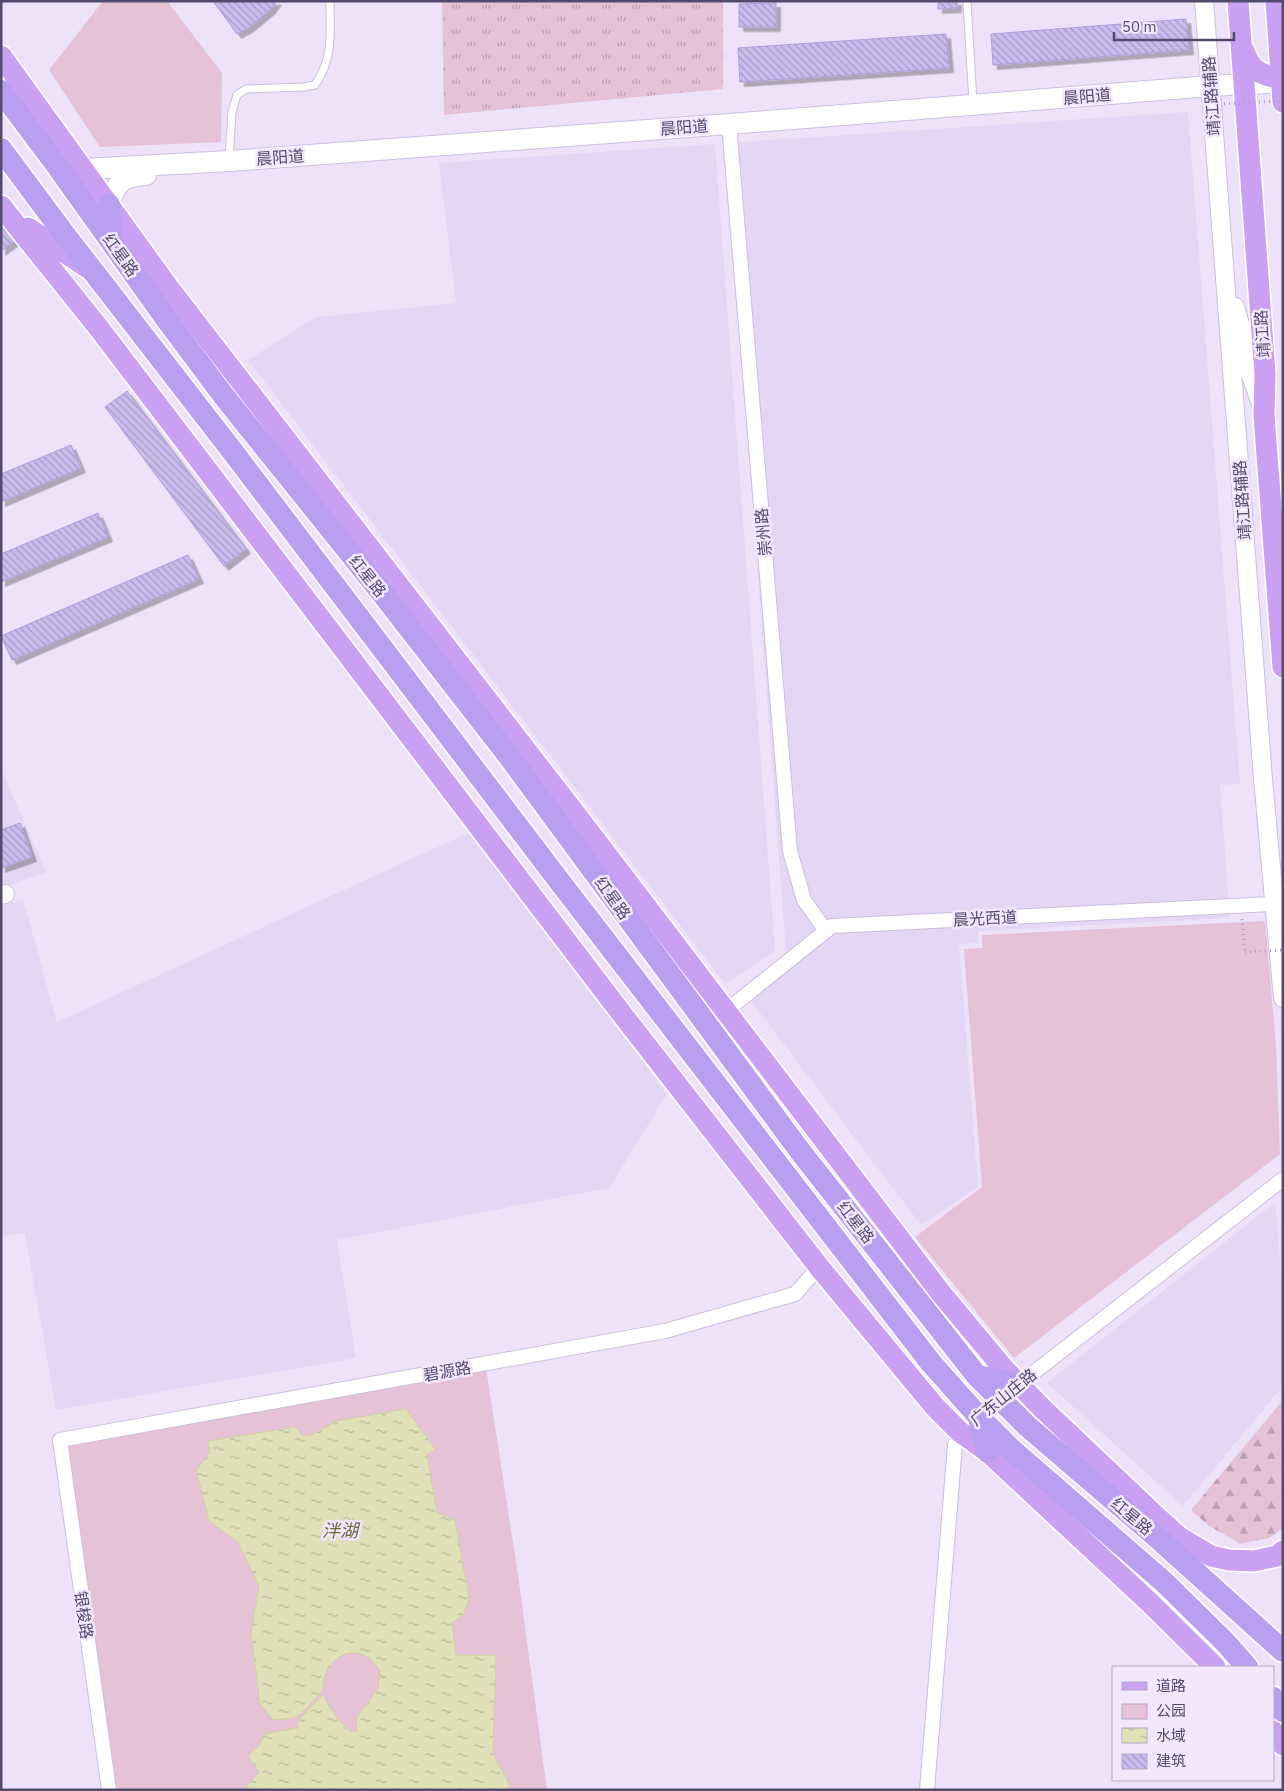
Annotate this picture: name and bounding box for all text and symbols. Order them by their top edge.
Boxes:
scale bar [1114,10,1234,42]
text: 50 m [1122,17,1157,36]
street label: 靖江路辅路 [1198,55,1224,137]
street label: 晨阳道 [1062,84,1112,108]
street label: 晨阳道 [659,115,709,139]
street label: 晨阳道 [255,145,305,169]
street label: 红星路 [99,230,143,280]
street label: 靖江路 [1250,309,1274,359]
street label: 靖江路辅路 [1229,459,1255,541]
street label: 崇州路 [751,507,775,557]
street label: 红星路 [345,551,391,601]
street label: 红星路 [591,873,635,923]
street label: 晨光西道 [953,906,1017,930]
street label: 红星路 [833,1197,879,1247]
street label: 碧源路 [422,1357,472,1385]
street label: 广东山庄路 [966,1364,1040,1430]
street label: 红星路 [1107,1493,1157,1539]
water label: 泮湖 [322,1519,361,1542]
street label: 银梭路 [71,1590,97,1640]
legend [1112,1666,1274,1781]
text: 道路 [1156,1676,1186,1695]
text: 公园 [1156,1701,1186,1720]
text: 水域 [1156,1726,1186,1745]
text: 建筑 [1156,1751,1186,1770]

